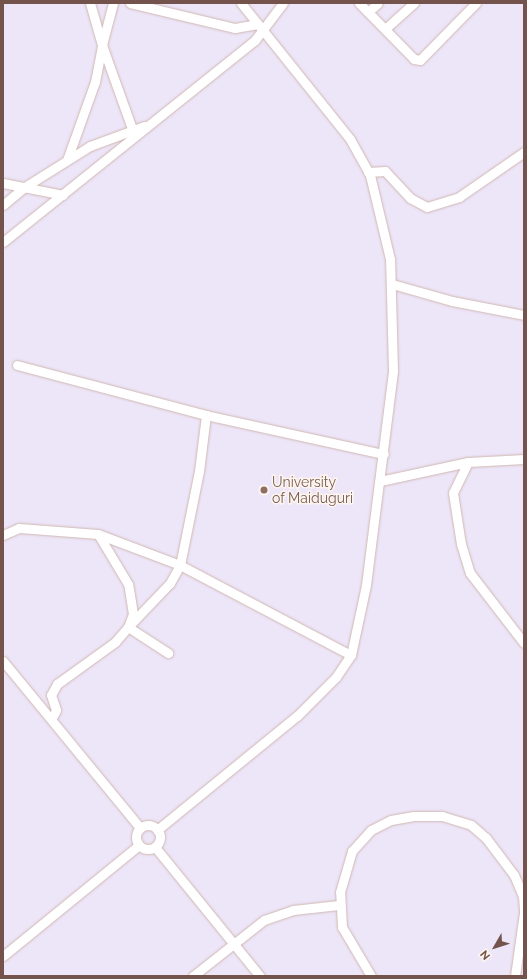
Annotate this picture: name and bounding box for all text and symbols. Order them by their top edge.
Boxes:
place label: University of Maiduguri [272,474,353,506]
marker: University of Maiduguri [259,485,269,495]
north arrow [475,927,515,967]
text: N [478,948,493,962]

